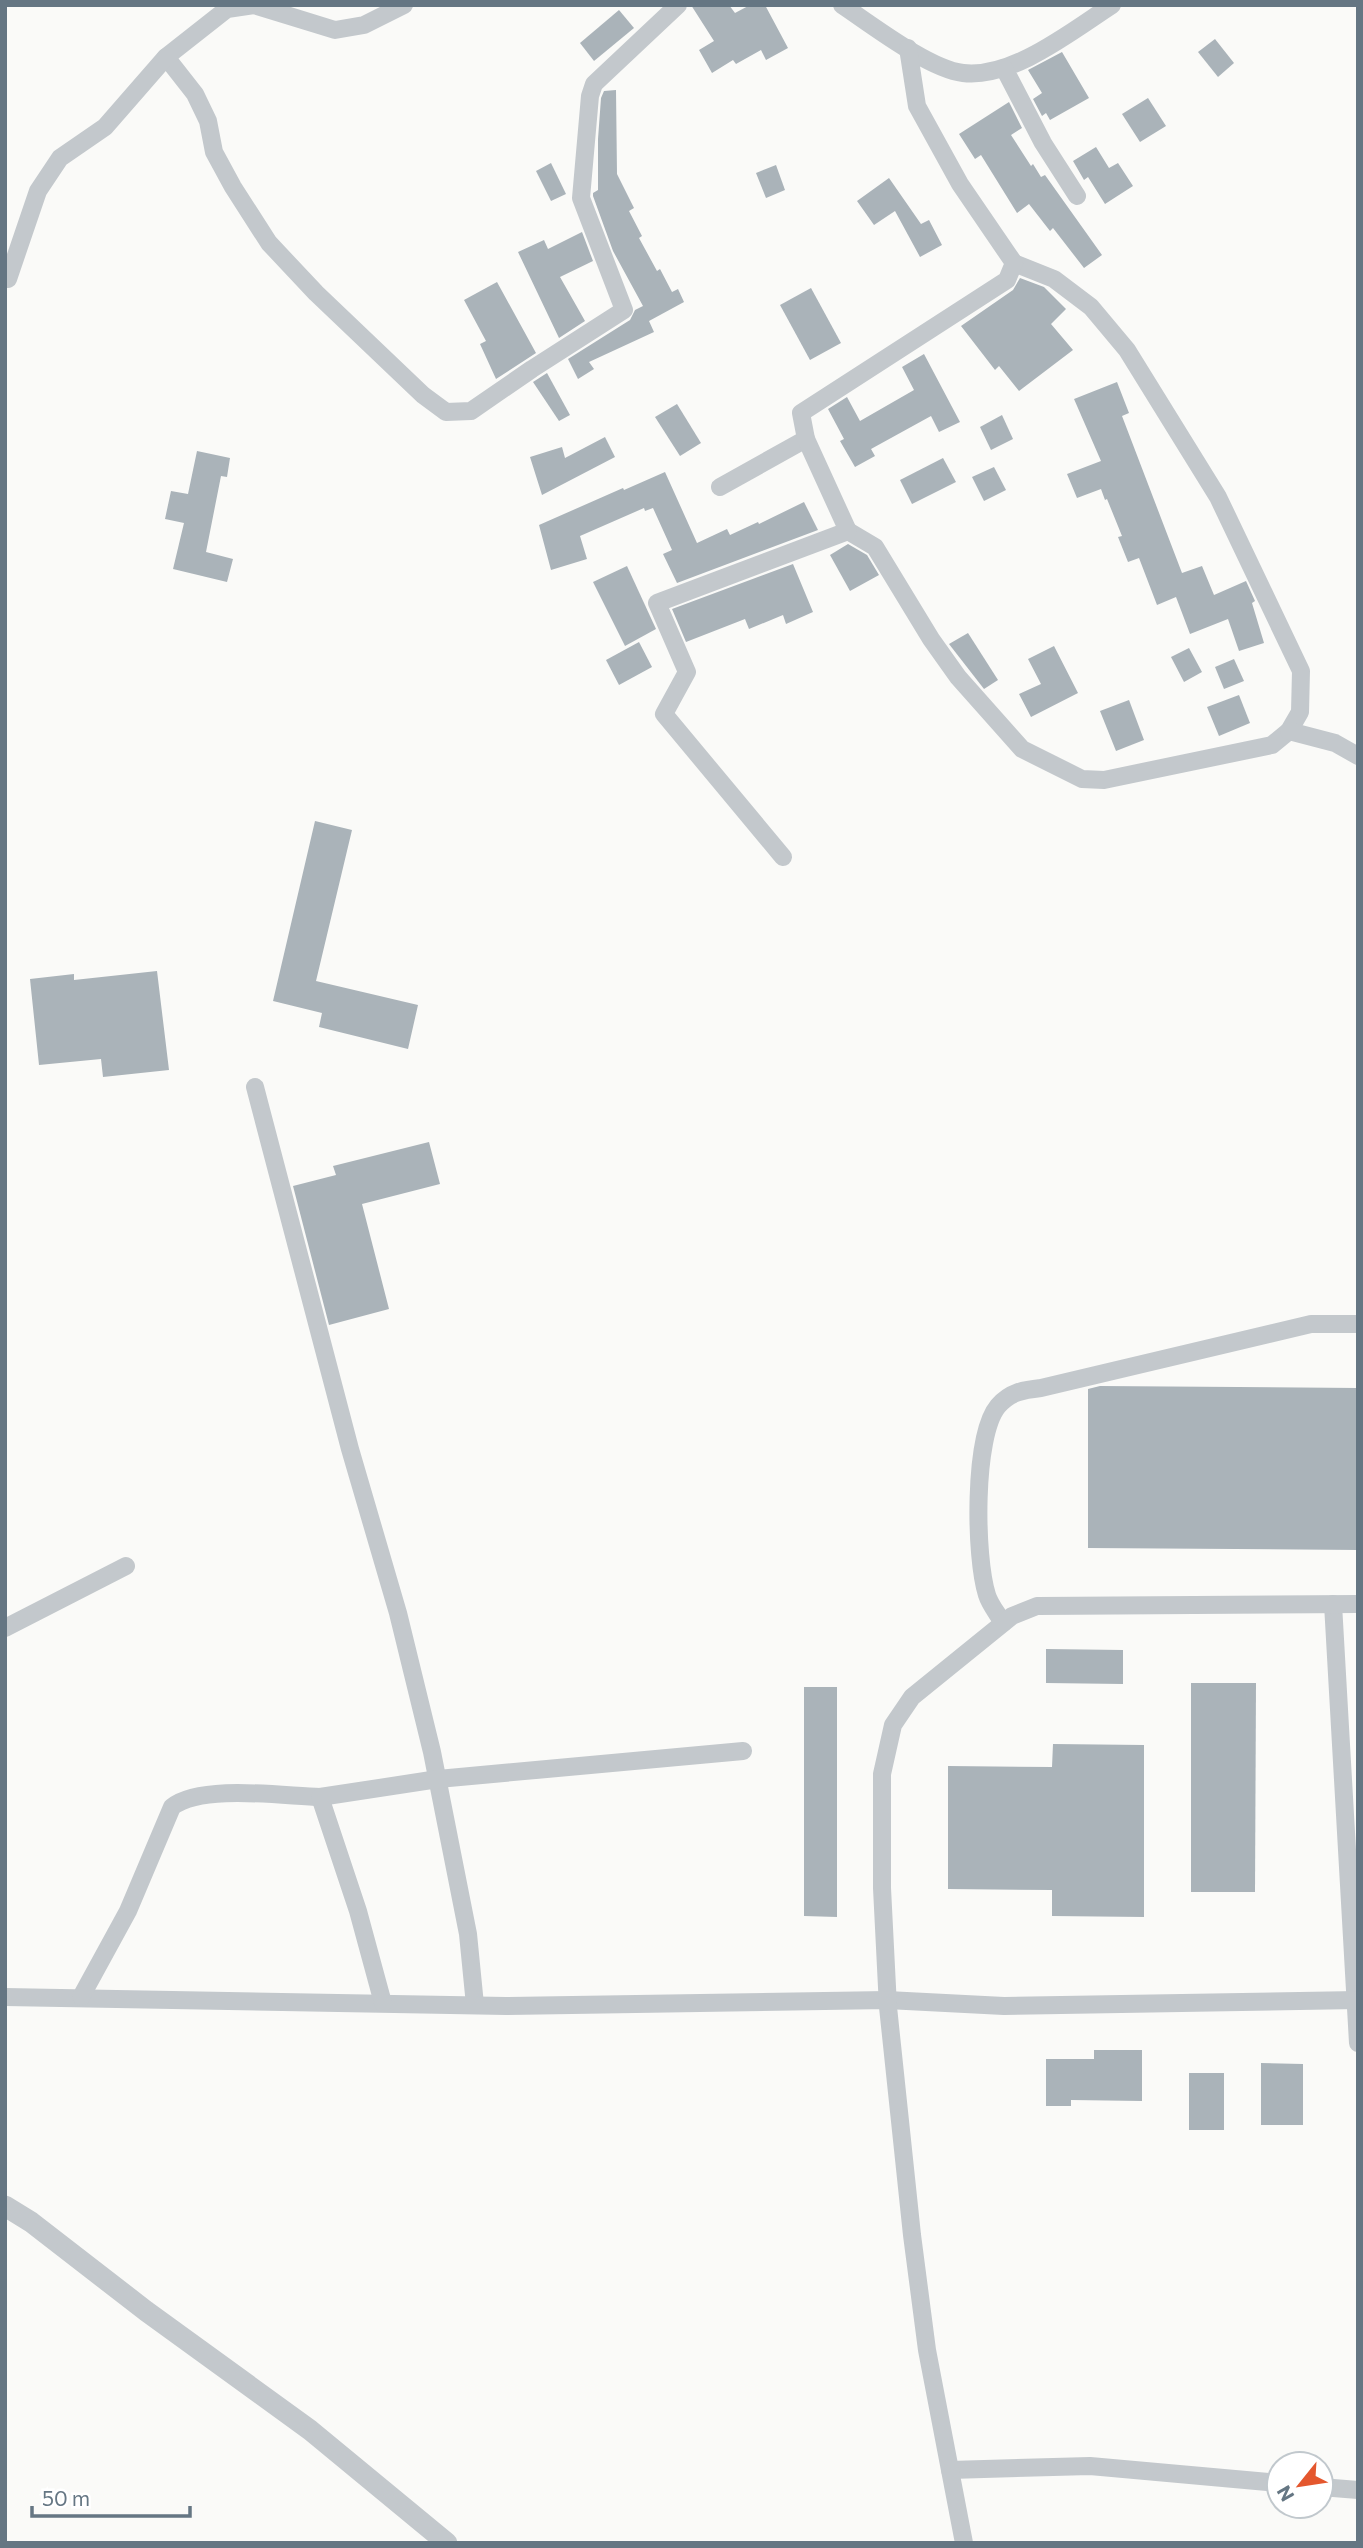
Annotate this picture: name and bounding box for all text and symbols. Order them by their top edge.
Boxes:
north arrow [1265,2450,1335,2520]
scale bar [32,2474,189,2518]
text: N [1271,2482,1298,2506]
text: 50 m [42,2485,90,2510]

